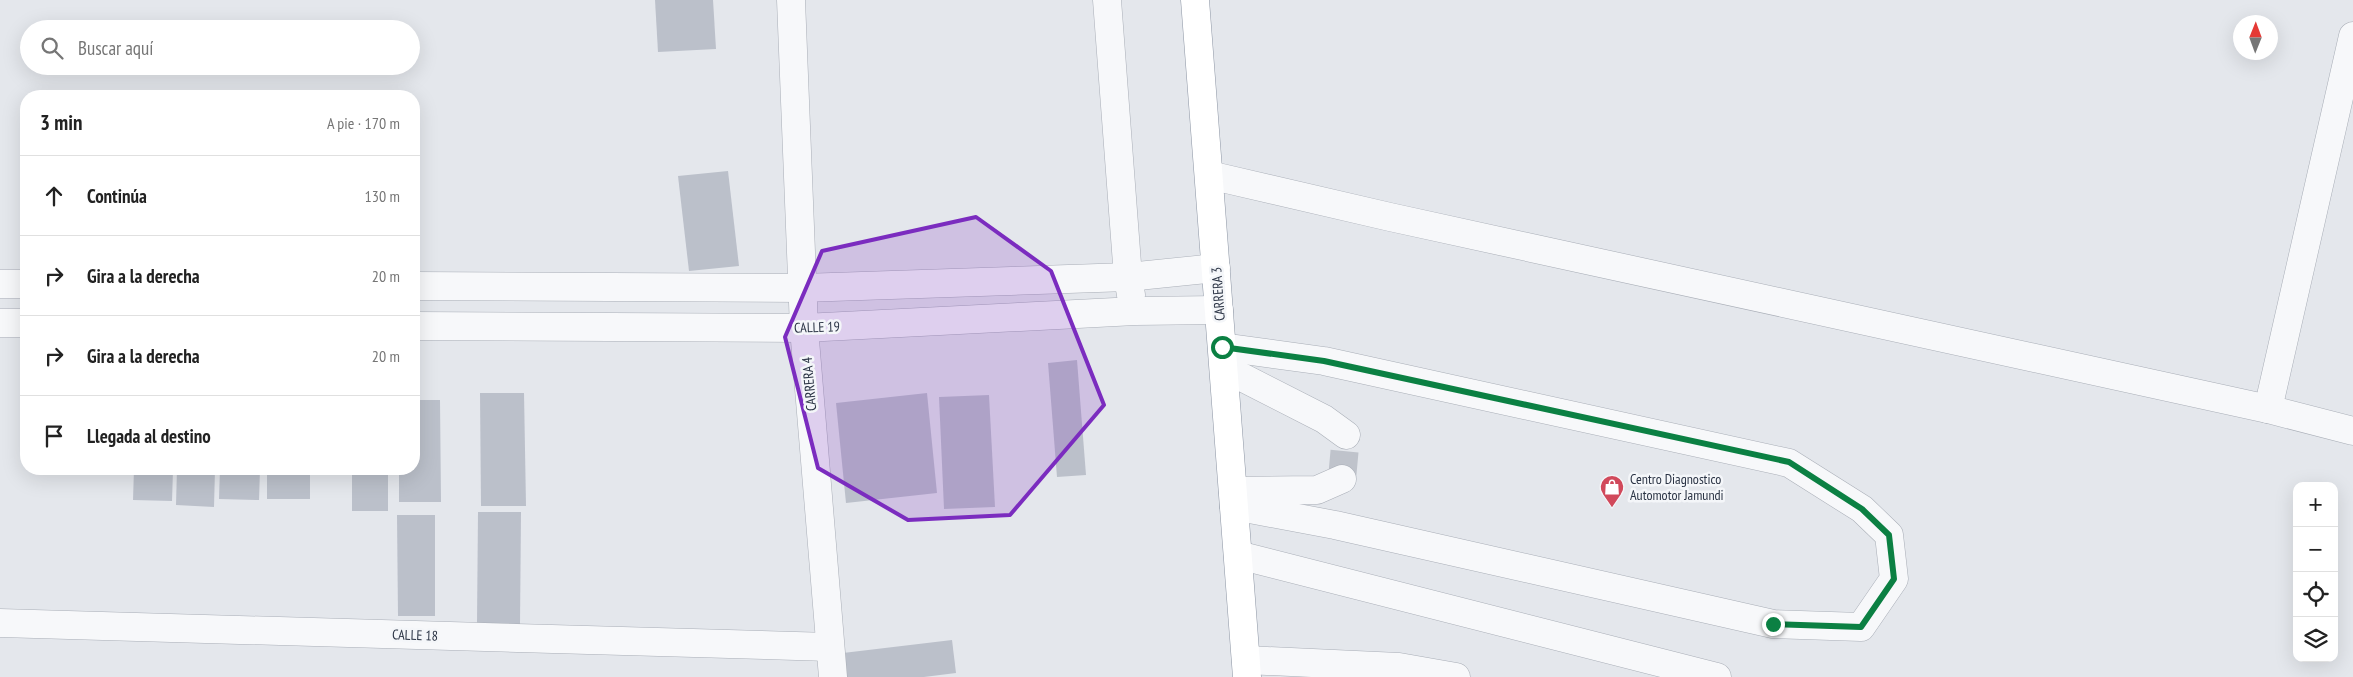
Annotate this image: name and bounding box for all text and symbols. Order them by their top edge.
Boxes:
north arrow [2233,15,2278,60]
search box [20,20,420,75]
icon: search [38,34,66,62]
text: Buscar aquí [78,36,153,60]
text: 3 min [40,109,82,136]
text: A pie · 170 m [327,113,400,133]
icon: ahead [40,182,68,210]
text: Continúa [87,184,147,208]
text: 130 m [365,186,400,206]
icon: right [40,262,68,290]
text: Gira a la derecha [87,264,200,288]
text: 20 m [372,266,400,286]
street label: CARRERA 3 [1207,266,1229,322]
street label: CALLE 19 [794,317,840,337]
route start [1211,336,1234,359]
icon: right [40,342,68,370]
text: Gira a la derecha [87,344,200,368]
text: 20 m [372,346,400,366]
street label: CARRERA 4 [798,356,820,412]
icon: arrive [40,422,68,450]
text: Llegada al destino [87,424,211,448]
place label: Centro Diagnostico Automotor Jamundi [1630,470,1724,504]
shop icon: Centro Diagnostico Automotor Jamundi [1599,474,1625,508]
map controls [2293,482,2338,662]
button: + [2293,482,2338,527]
button: − [2293,527,2338,572]
button: locate [2293,572,2338,617]
route end [1762,613,1785,636]
button: layers [2293,617,2338,662]
street label: CALLE 18 [392,625,438,645]

